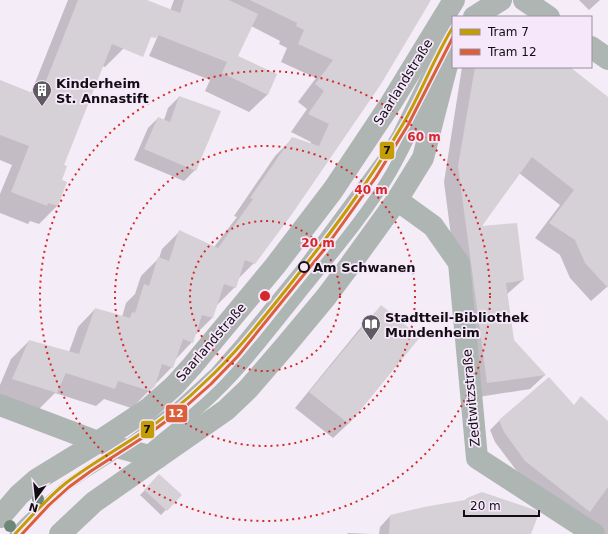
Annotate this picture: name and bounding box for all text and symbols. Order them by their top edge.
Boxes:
legend [452,16,592,68]
text: Tram 7 [487,25,529,39]
street label: Saarlandstraße [370,36,436,128]
text: Tram 12 [487,45,537,59]
place label: Kinderheim St. Annastift [56,76,149,106]
building icon: Kinderheim St. Annastift [31,79,53,107]
text: 60 m [407,130,441,144]
line badge: 7 [379,141,395,160]
text: 7 [383,144,391,157]
text: 40 m [354,183,388,197]
text: 20 m [301,236,335,250]
place label: Am Schwanen [313,260,416,275]
marker: Am Schwanen [298,261,310,273]
centre of rings [258,289,272,303]
street label: Saarlandstraße [173,300,249,384]
place label: Stadtteil-Bibliothek Mundenheim [385,310,529,340]
library icon: Stadtteil-Bibliothek Mundenheim [360,313,382,341]
street label: Zedtwitzstraße [459,349,483,447]
line badge: 12 [165,404,188,423]
text: 12 [168,407,184,420]
line badge: 7 [140,420,155,439]
text: 7 [143,423,151,436]
north arrow [16,478,56,518]
scale bar [464,492,539,518]
text: 20 m [470,499,501,513]
text: N [27,500,40,515]

